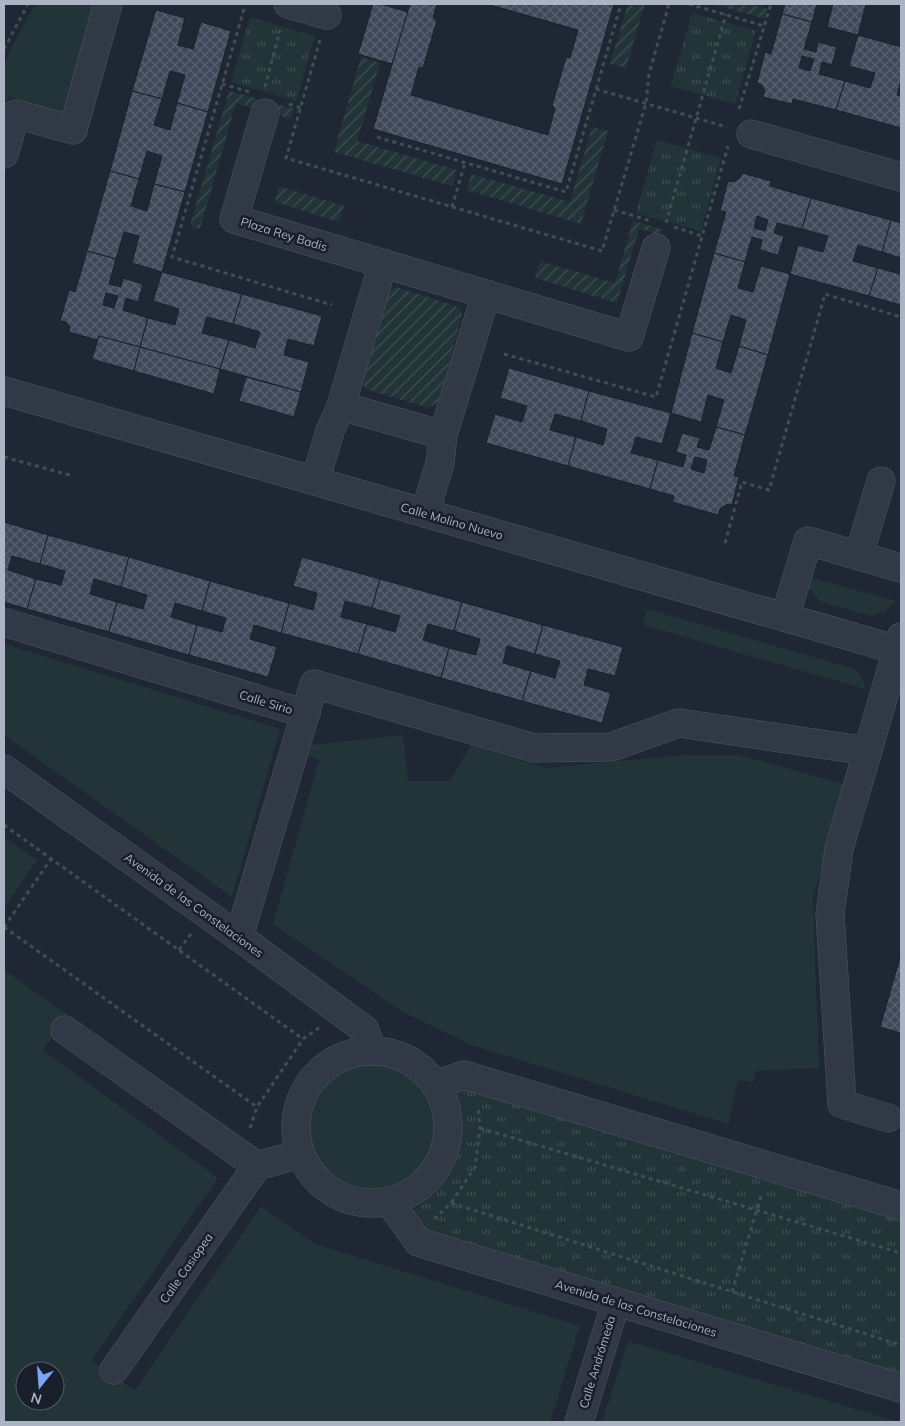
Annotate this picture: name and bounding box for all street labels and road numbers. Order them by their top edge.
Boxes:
street label: Plaza Rey Badis [239,214,329,254]
street label: Calle Molino Nuevo [399,499,505,543]
street label: Calle Sirio [238,687,295,717]
street label: Avenida de las Constelaciones [122,850,266,961]
street label: Calle Casiopea [156,1230,216,1306]
street label: Avenida de las Constelaciones [553,1276,719,1340]
street label: Calle Andrómeda [576,1314,618,1410]

